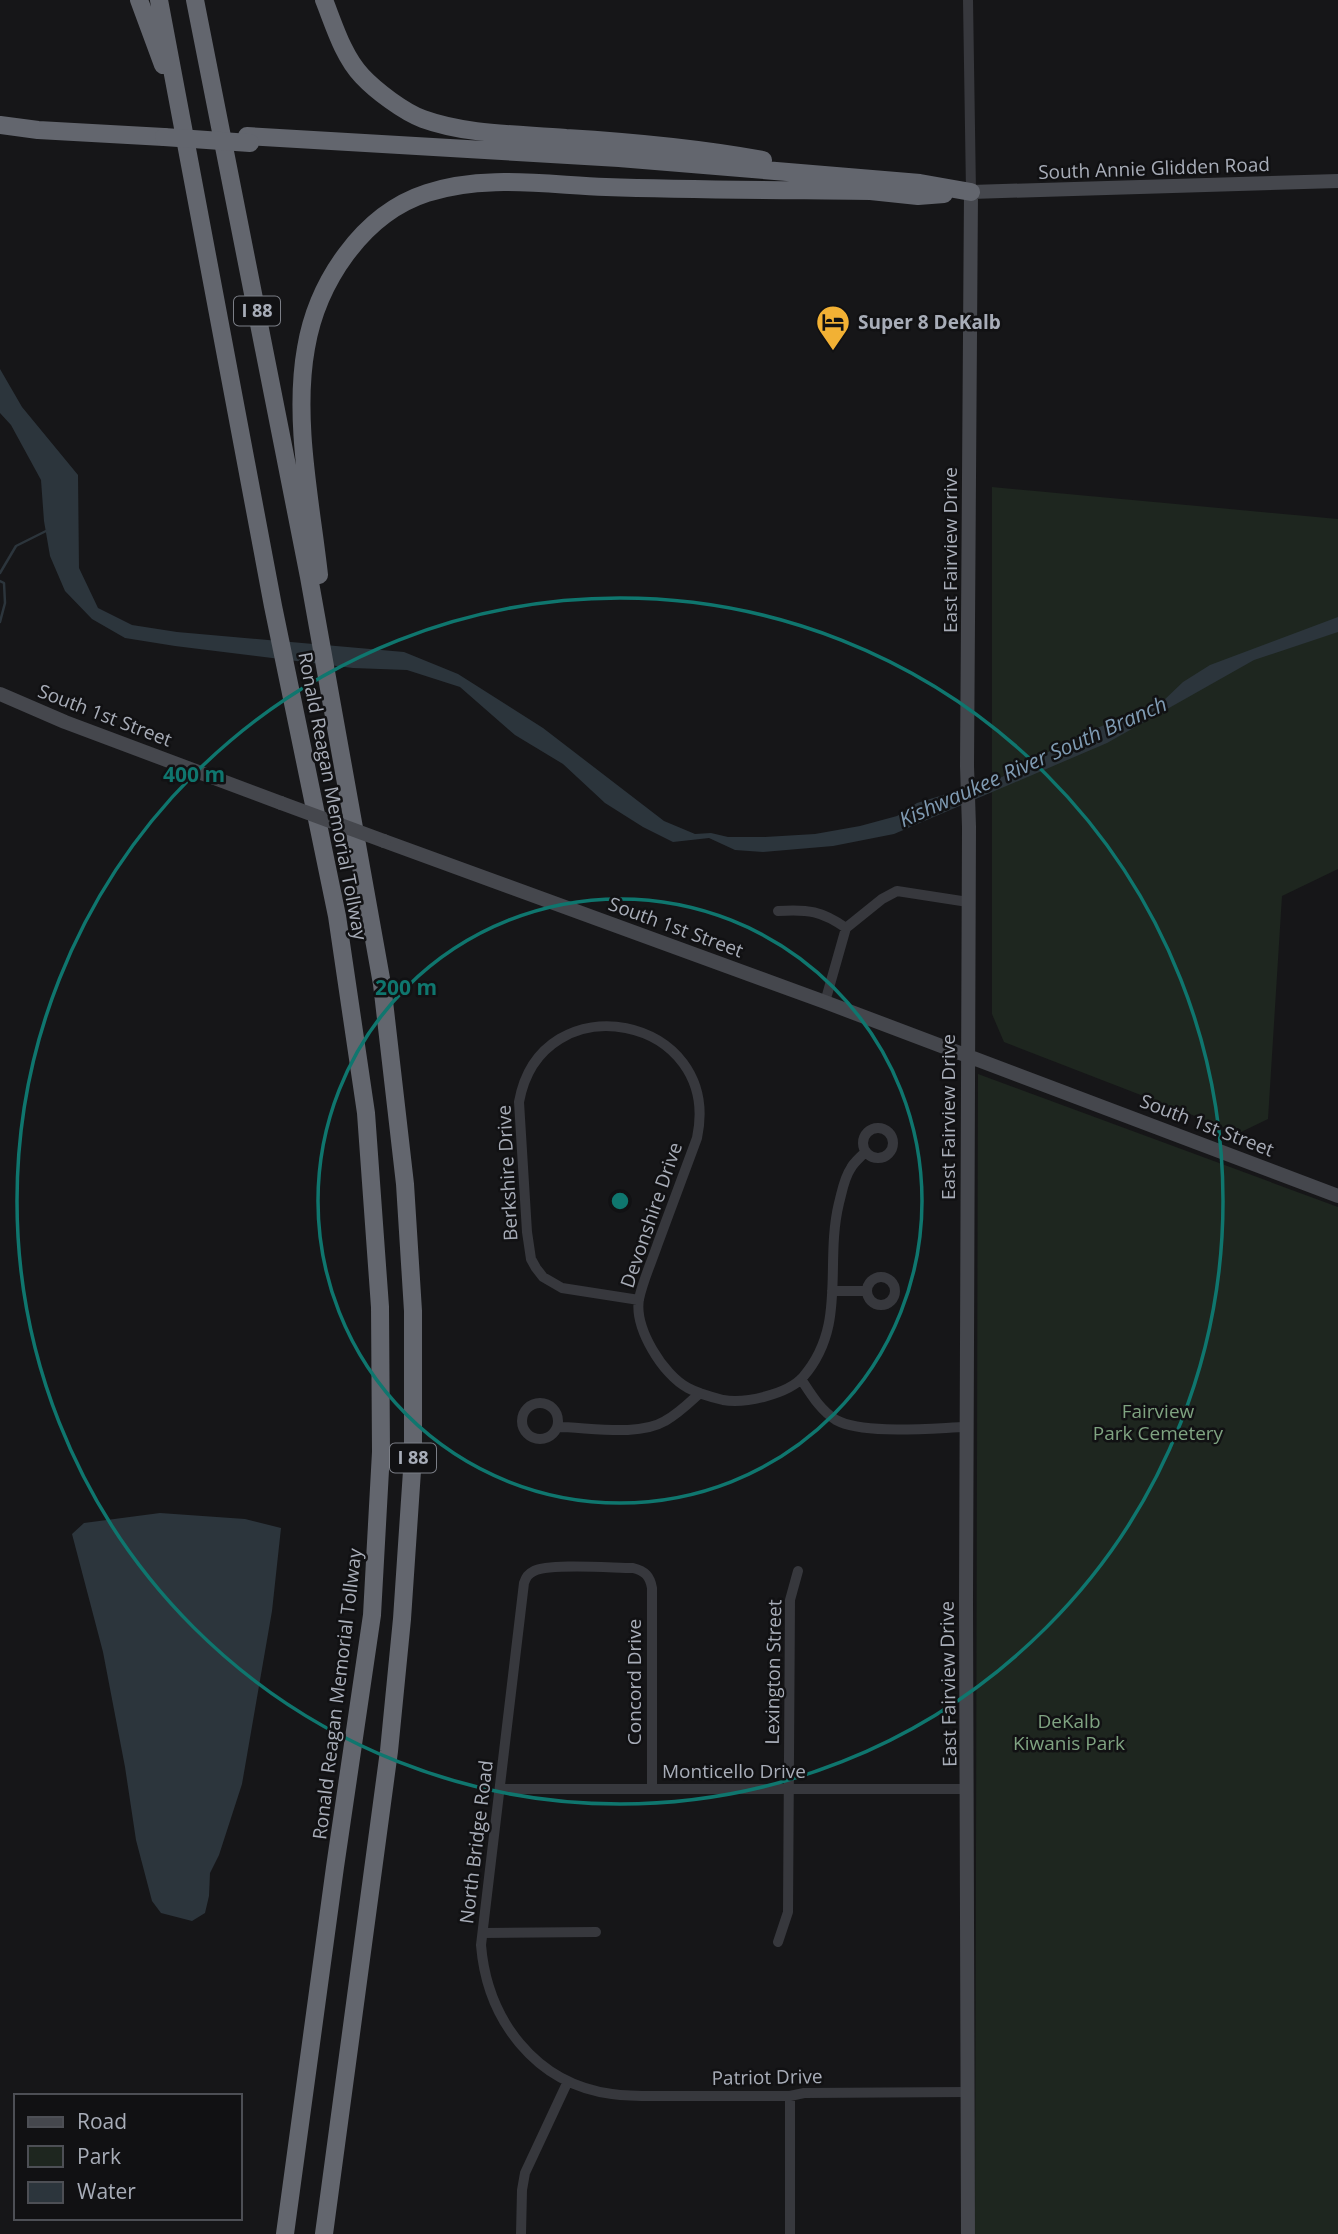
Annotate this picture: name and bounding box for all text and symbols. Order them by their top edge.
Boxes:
street label: South Annie Glidden Road [1038,151,1270,185]
road number: I 88 [234,296,280,326]
hotel icon: Super 8 DeKalb [814,303,852,352]
place label: Super 8 DeKalb [858,309,1001,335]
street label: East Fairview Drive [937,467,963,633]
street label: Ronald Reagan Memorial Tollway [292,650,374,943]
street label: South 1st Street [34,677,176,753]
water label: Kishwaukee River South Branch [894,689,1171,833]
text: 400 m [163,760,225,788]
street label: South 1st Street [605,891,747,963]
text: 200 m [375,973,437,1001]
street label: East Fairview Drive [935,1034,961,1200]
street label: South 1st Street [1136,1087,1278,1163]
street label: Berkshire Drive [490,1104,524,1242]
street label: Devonshire Drive [614,1139,688,1291]
centre of rings [608,1189,632,1213]
park label: Fairview Park Cemetery [1093,1398,1224,1446]
road number: I 88 [390,1443,436,1472]
street label: Ronald Reagan Memorial Tollway [306,1547,368,1841]
street label: Lexington Street [759,1599,787,1745]
street label: East Fairview Drive [934,1601,962,1767]
street label: Concord Drive [621,1619,647,1745]
park label: DeKalb Kiwanis Park [1013,1708,1125,1756]
street label: Monticello Drive [662,1758,806,1784]
street label: North Bridge Road [453,1759,499,1925]
street label: Patriot Drive [711,2063,823,2091]
legend [14,2094,242,2220]
text: Road [77,2107,127,2135]
text: Park [77,2142,121,2170]
text: Water [77,2177,136,2205]

